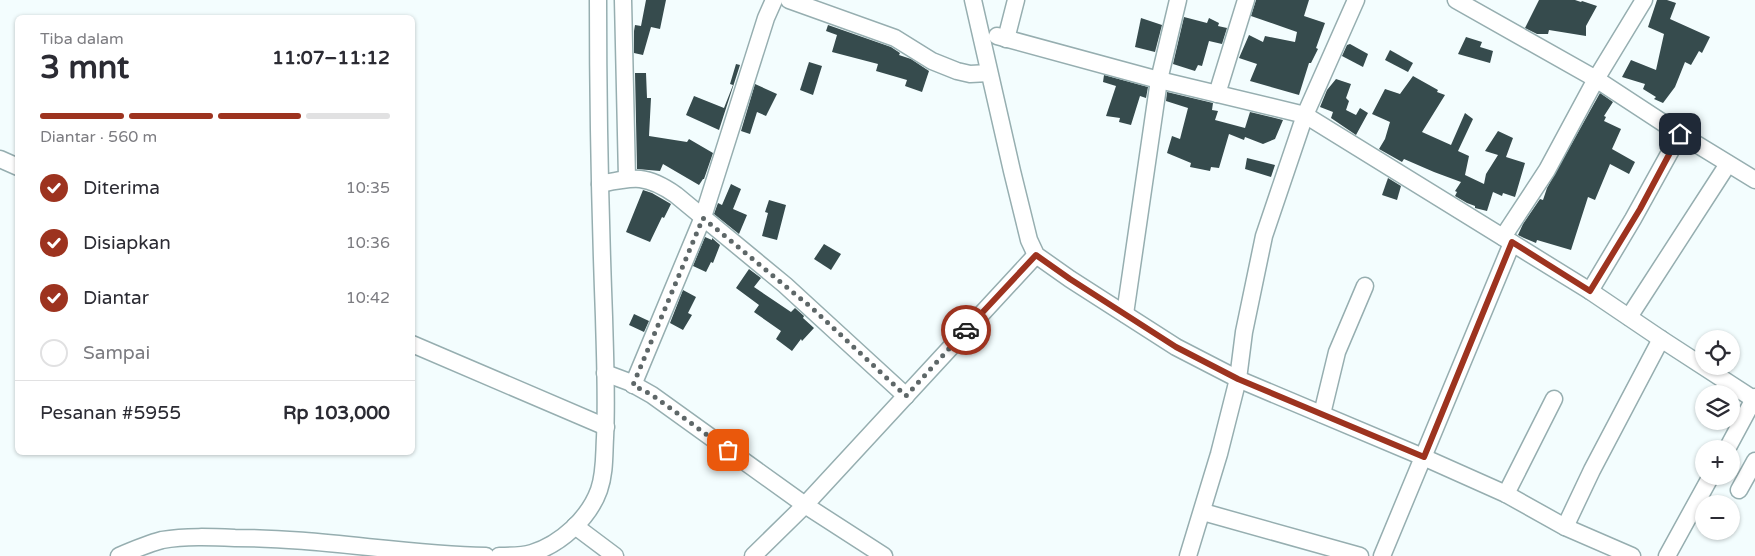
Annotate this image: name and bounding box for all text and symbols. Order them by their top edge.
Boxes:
text: Tiba dalam [40,29,124,49]
text: 11:07–11:12 [272,47,390,69]
text: 3 mnt [40,49,129,87]
pin [1659,113,1701,155]
icon: home [1666,120,1694,148]
text: Diantar · 560 m [40,127,157,147]
icon: check [40,174,68,202]
text: Diterima [83,177,160,199]
text: 10:35 [346,178,390,198]
icon: check [40,229,68,257]
text: Disiapkan [83,232,171,254]
text: 10:36 [346,233,390,253]
icon: check [40,284,68,312]
text: Diantar [83,287,149,309]
text: 10:42 [346,288,390,308]
courier [941,305,991,355]
icon: car [952,316,980,344]
map controls [1695,330,1740,540]
button: locate [1695,330,1740,375]
text: Sampai [83,342,150,364]
button: layers [1695,385,1740,430]
text: Pesanan #5955 [40,402,181,424]
text: Rp 103,000 [283,402,390,424]
pin [707,429,749,471]
icon: bag [714,436,742,464]
button: + [1695,440,1740,485]
button: − [1695,495,1740,540]

